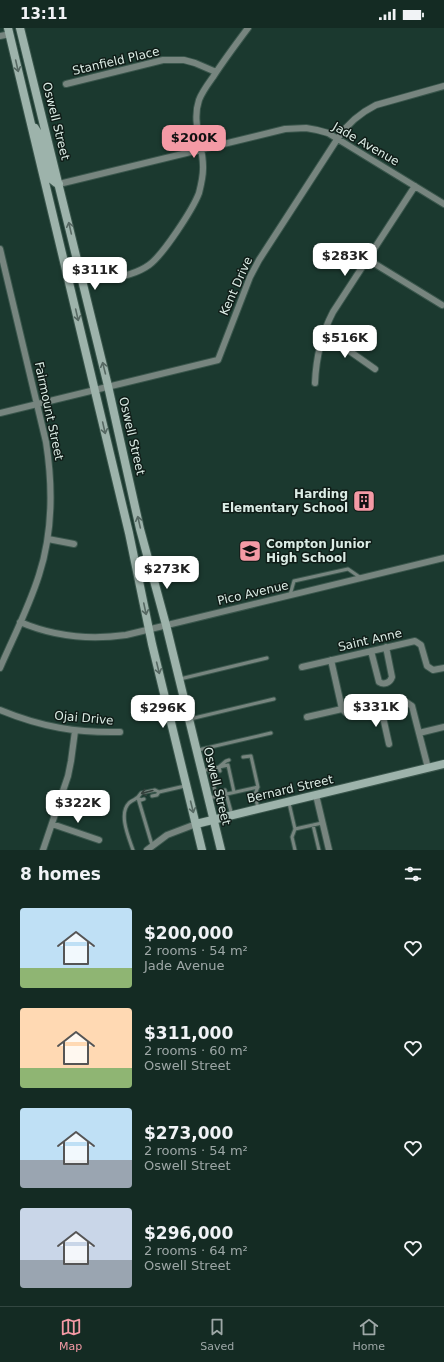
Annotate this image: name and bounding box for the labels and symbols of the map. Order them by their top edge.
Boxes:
street label: Stanfield Place [71,44,161,78]
one-way arrow [14,59,22,72]
street label: Oswell Street [40,81,73,162]
street label: Jade Avenue [329,119,402,169]
pin: $200K [166,125,222,159]
one-way arrow [65,222,73,235]
pin: $283K [317,243,373,277]
street label: Kent Drive [217,254,255,318]
pin: $311K [67,257,123,291]
one-way arrow [73,308,81,321]
pin: $516K [317,325,373,359]
street label: Fairmount Street [32,360,66,462]
one-way arrow [99,362,107,375]
street label: Oswell Street [116,396,148,477]
one-way arrow [101,421,108,434]
place label: Harding Elementary School [222,487,348,515]
building icon: Harding Elementary School [351,488,377,514]
one-way arrow [134,516,142,529]
place label: Compton Junior High School [266,537,371,565]
school or university icon: Compton Junior High School [237,538,263,564]
pin: $273K [139,556,195,590]
street label: Pico Avenue [216,578,290,608]
one-way arrow [142,602,150,615]
street label: Saint Anne [337,626,403,654]
one-way arrow [155,661,162,674]
pin: $331K [348,694,404,728]
pin: $296K [135,695,191,729]
street label: Ojai Drive [54,708,114,728]
street label: Oswell Street [201,746,234,827]
street label: Bernard Street [246,772,335,806]
one-way arrow [141,788,154,796]
pin: $322K [50,790,106,824]
one-way arrow [189,801,196,814]

